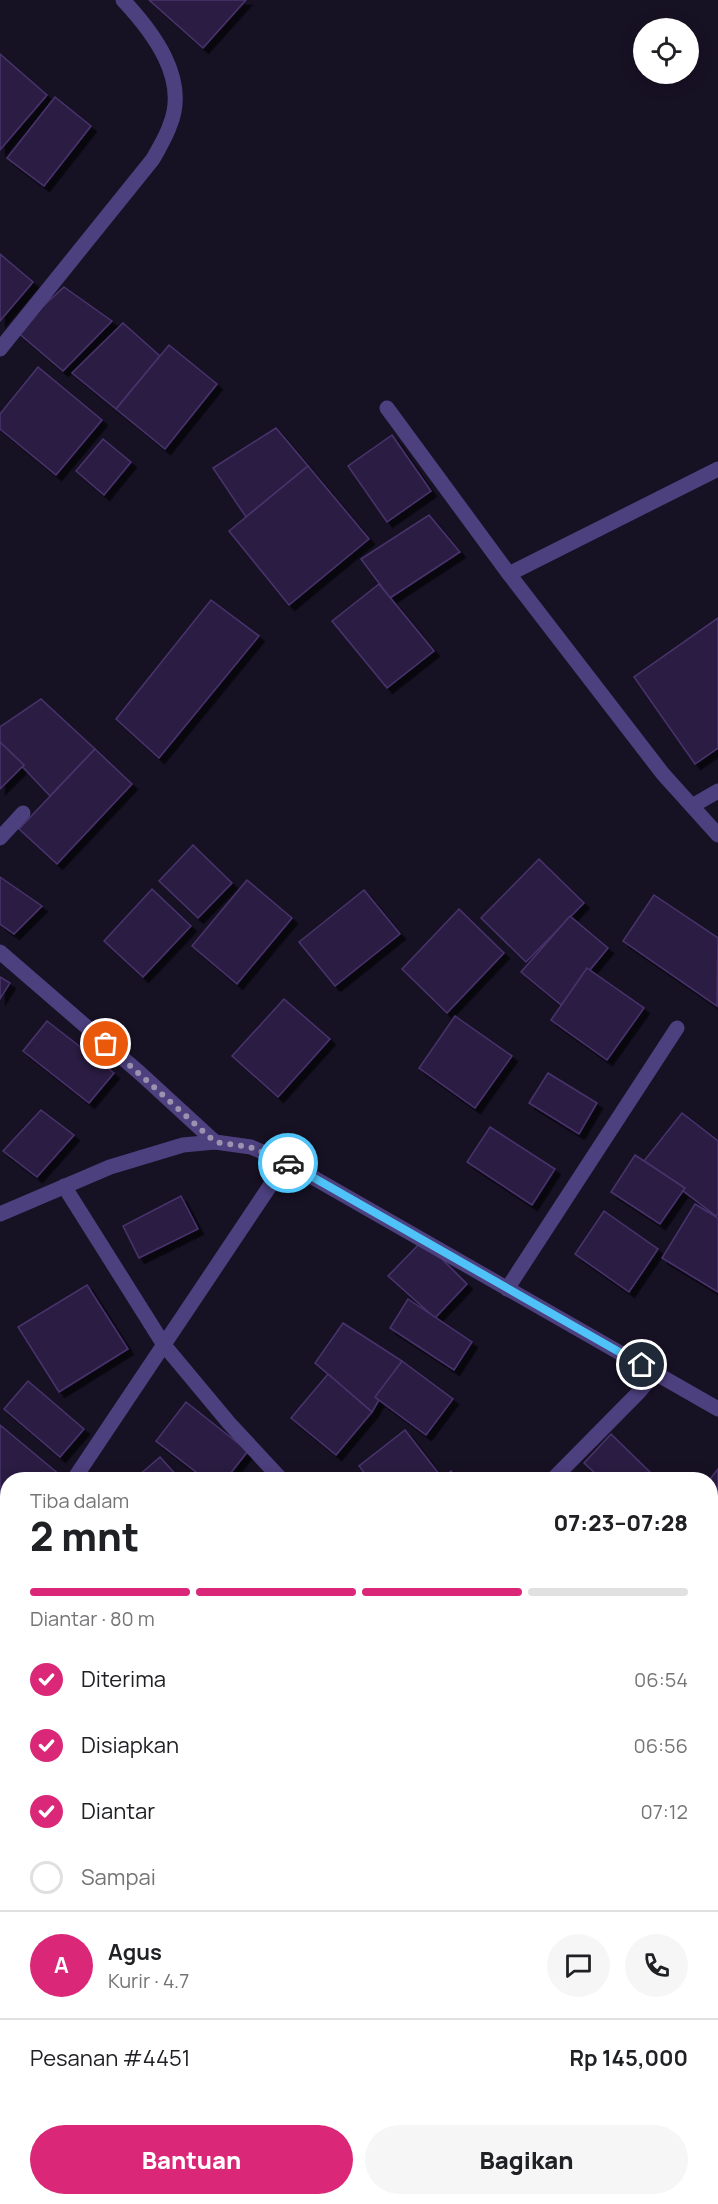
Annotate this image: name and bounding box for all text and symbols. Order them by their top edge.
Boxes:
map controls [633,18,699,84]
button: locate [633,18,699,84]
pin [80,1018,131,1069]
icon: bag [89,1027,122,1060]
courier [258,1133,318,1193]
icon: car [272,1147,305,1180]
pin [616,1339,667,1390]
icon: home [625,1348,658,1381]
text: Tiba dalam [30,1487,129,1514]
text: 07:23–07:28 [554,1508,688,1538]
text: 2 mnt [30,1509,139,1563]
text: Diantar · 80 m [30,1605,155,1632]
icon: check [30,1663,63,1696]
text: Diterima [81,1664,166,1694]
text: 06:54 [634,1666,688,1693]
icon: check [30,1729,63,1762]
text: Disiapkan [81,1730,179,1760]
text: 06:56 [633,1732,688,1759]
icon: check [30,1795,63,1828]
text: Diantar [81,1796,155,1826]
text: 07:12 [641,1798,688,1825]
text: Sampai [81,1862,156,1892]
button: chat [547,1934,610,1997]
button: phone [625,1934,688,1997]
text: Agus [108,1937,162,1967]
text: A [54,1950,69,1980]
text: Kurir · 4.7 [108,1967,189,1994]
text: Pesanan #4451 [30,2043,190,2073]
text: Rp 145,000 [570,2043,688,2073]
button: Bantuan [30,2125,353,2194]
button: Bagikan [365,2125,688,2194]

